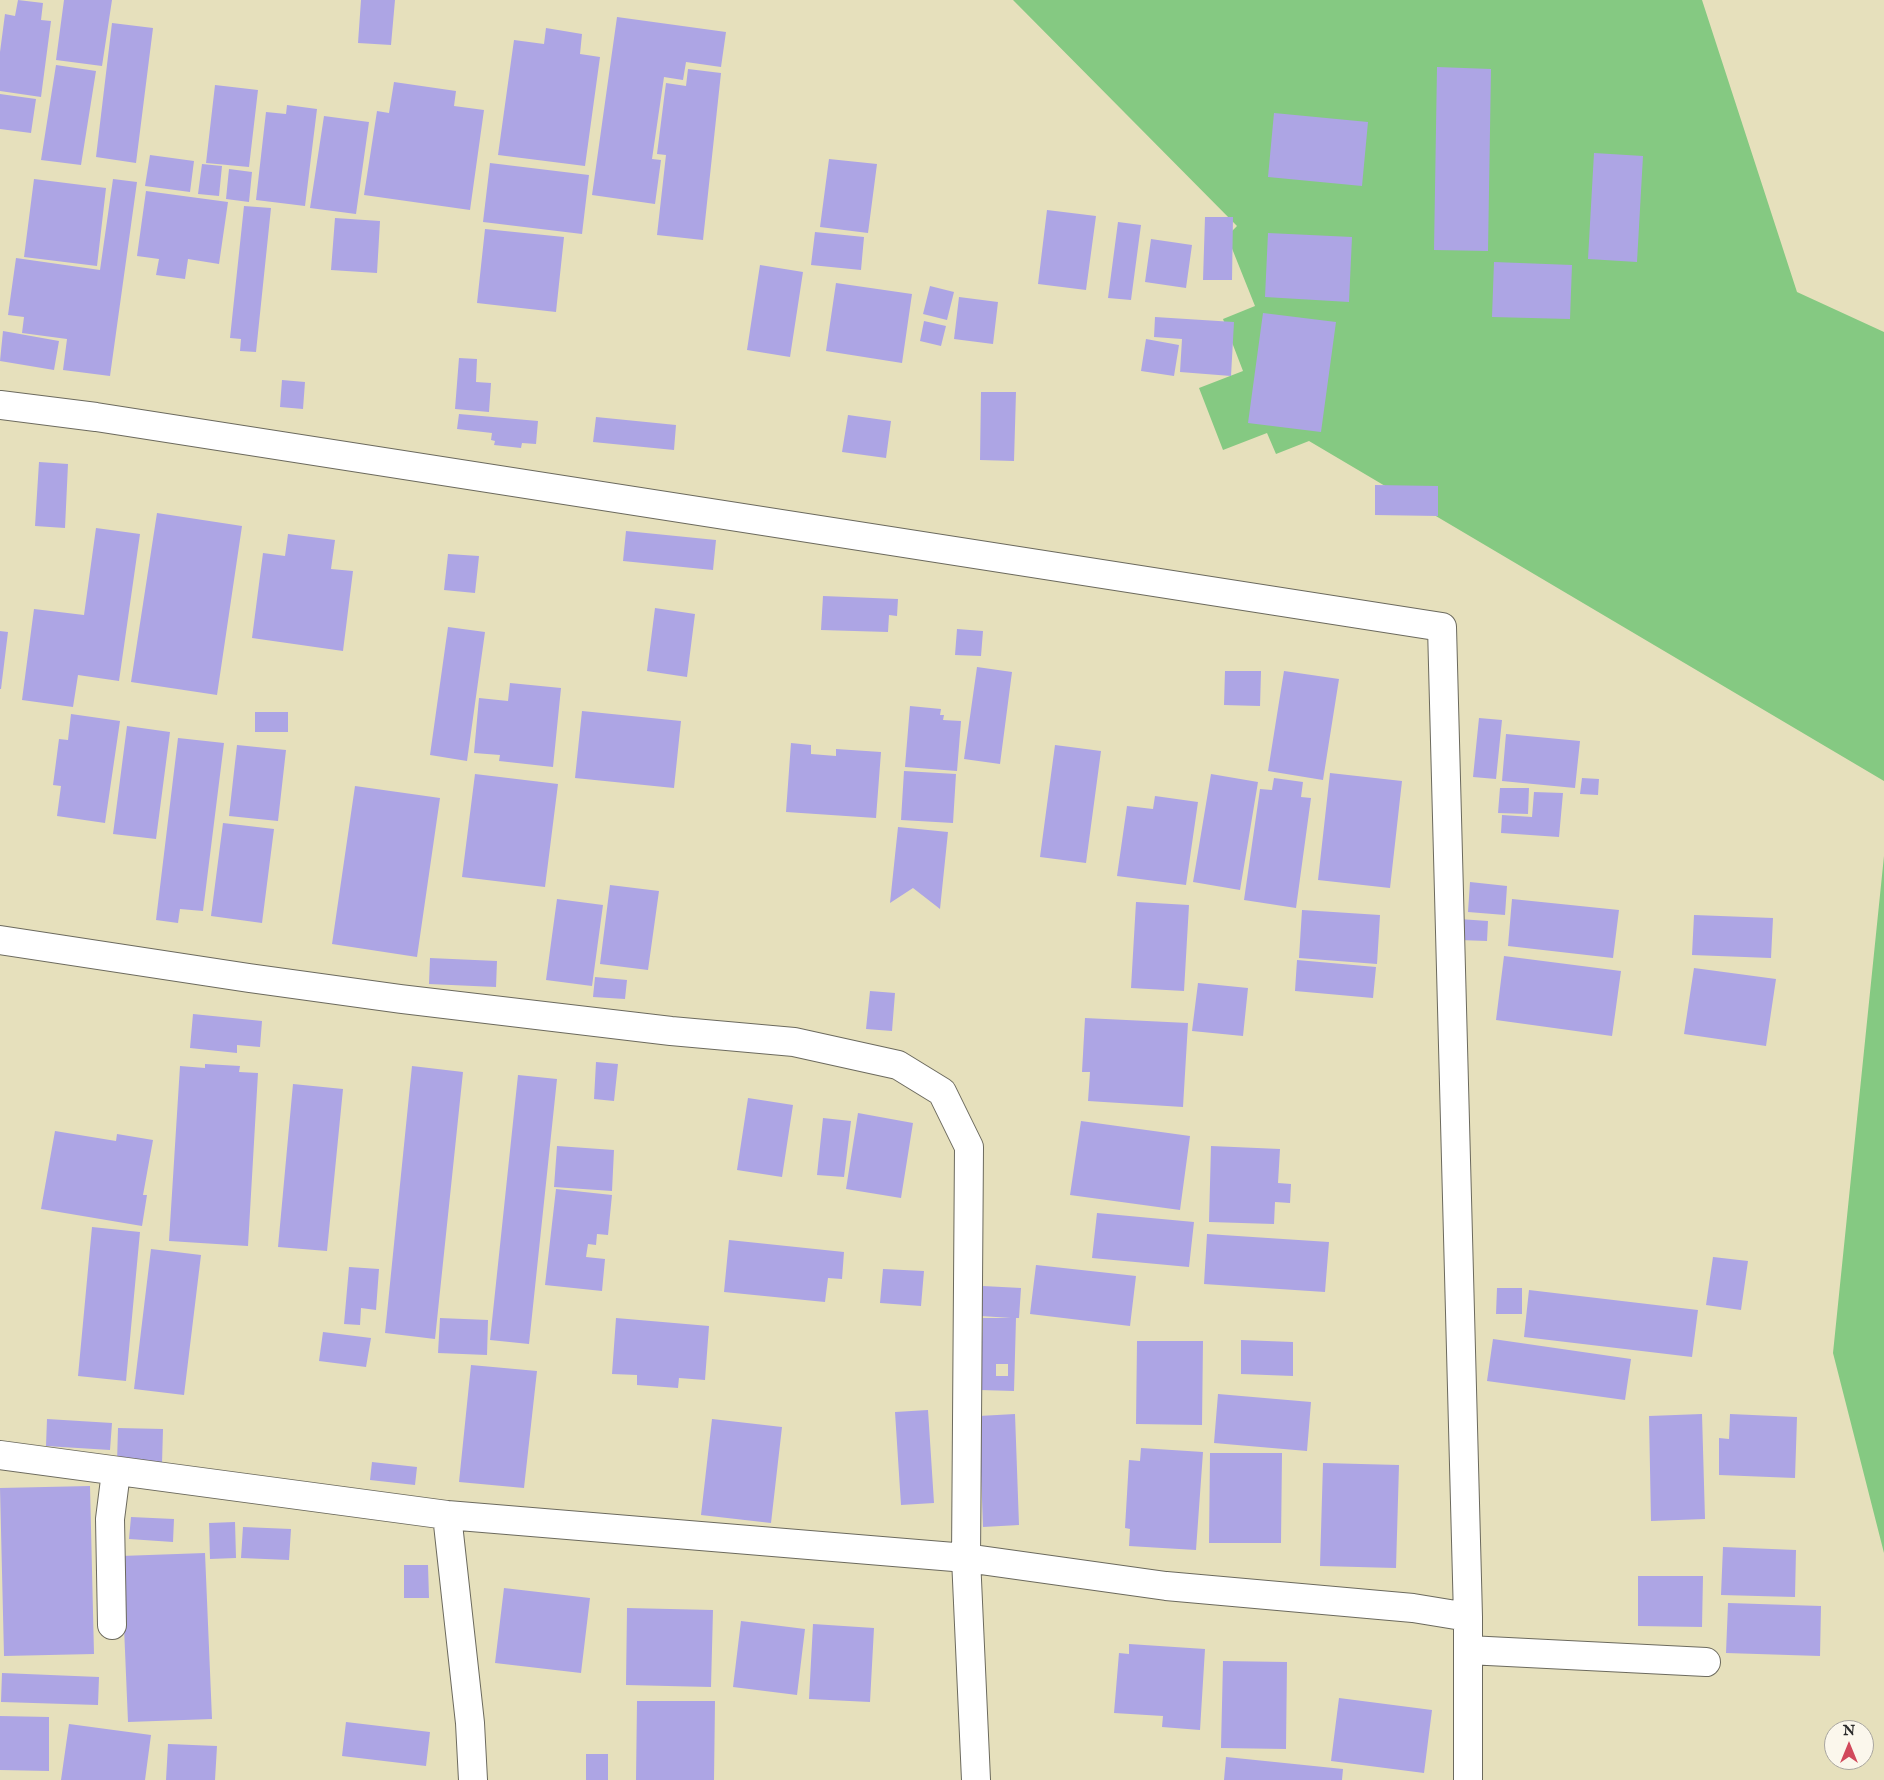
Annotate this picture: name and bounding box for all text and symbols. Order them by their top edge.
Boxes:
north arrow [1824,1720,1874,1770]
text: N [1843,1722,1855,1740]

